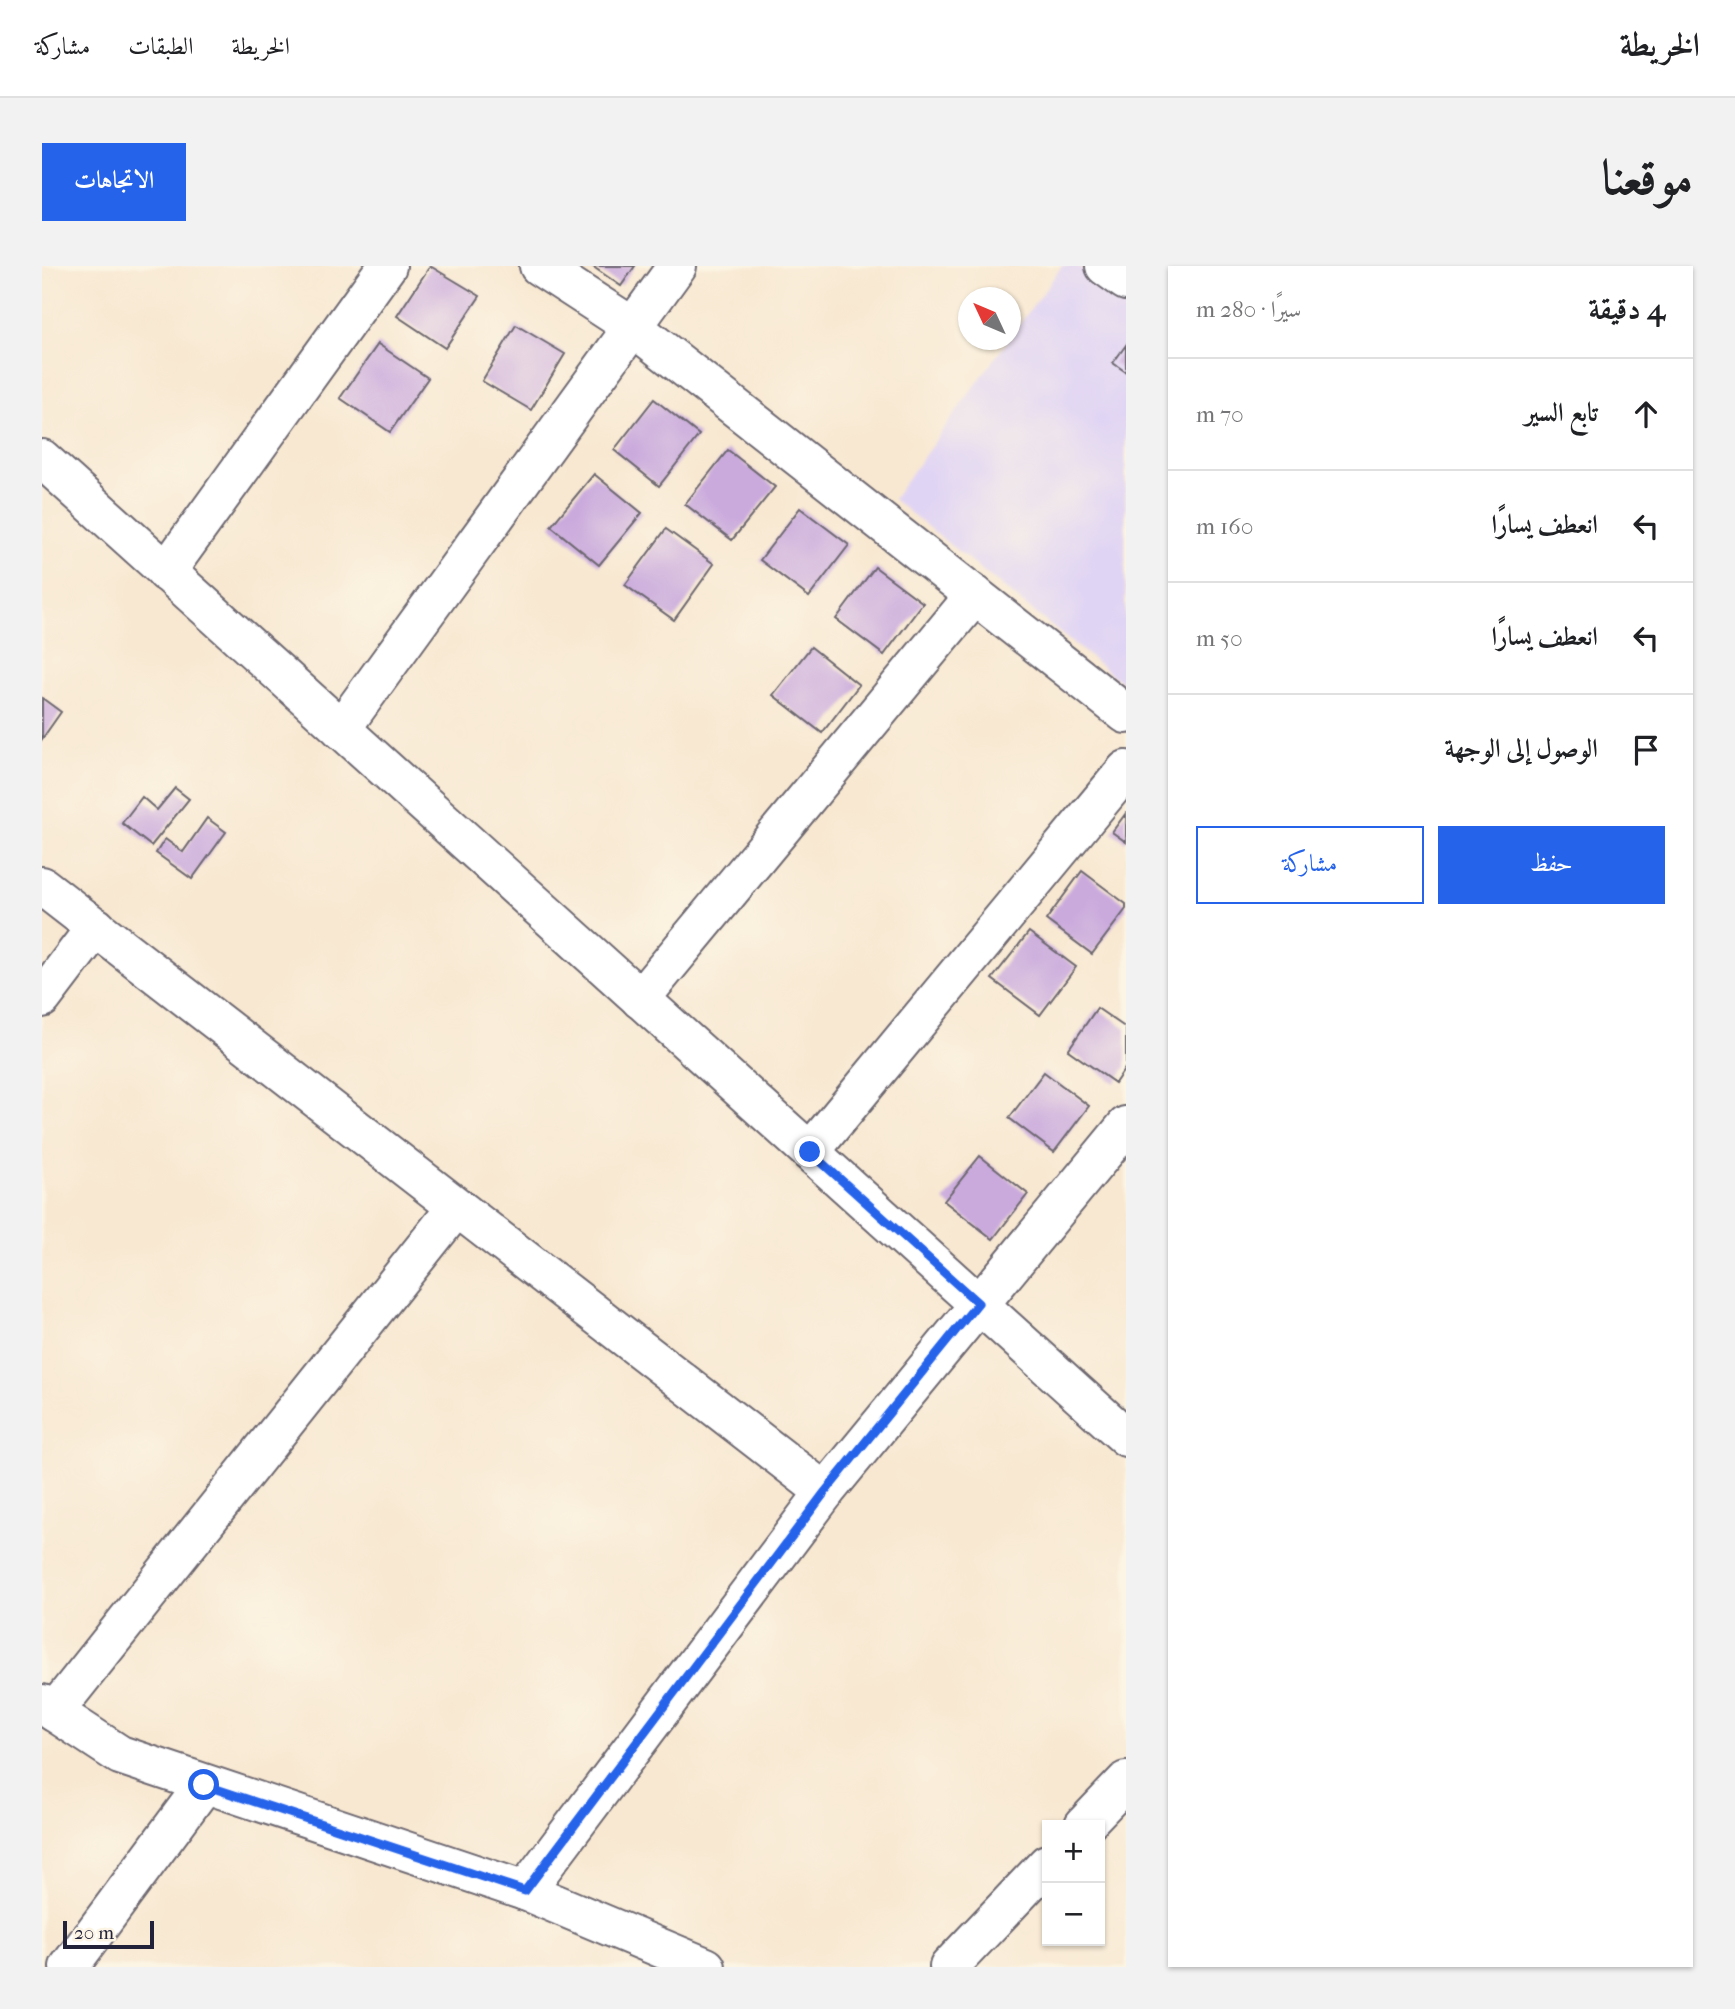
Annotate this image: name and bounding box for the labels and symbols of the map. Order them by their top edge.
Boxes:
north arrow [958,287,1021,350]
route end [794,1136,825,1167]
route start [188,1769,219,1800]
scale bar [63,1918,154,1950]

